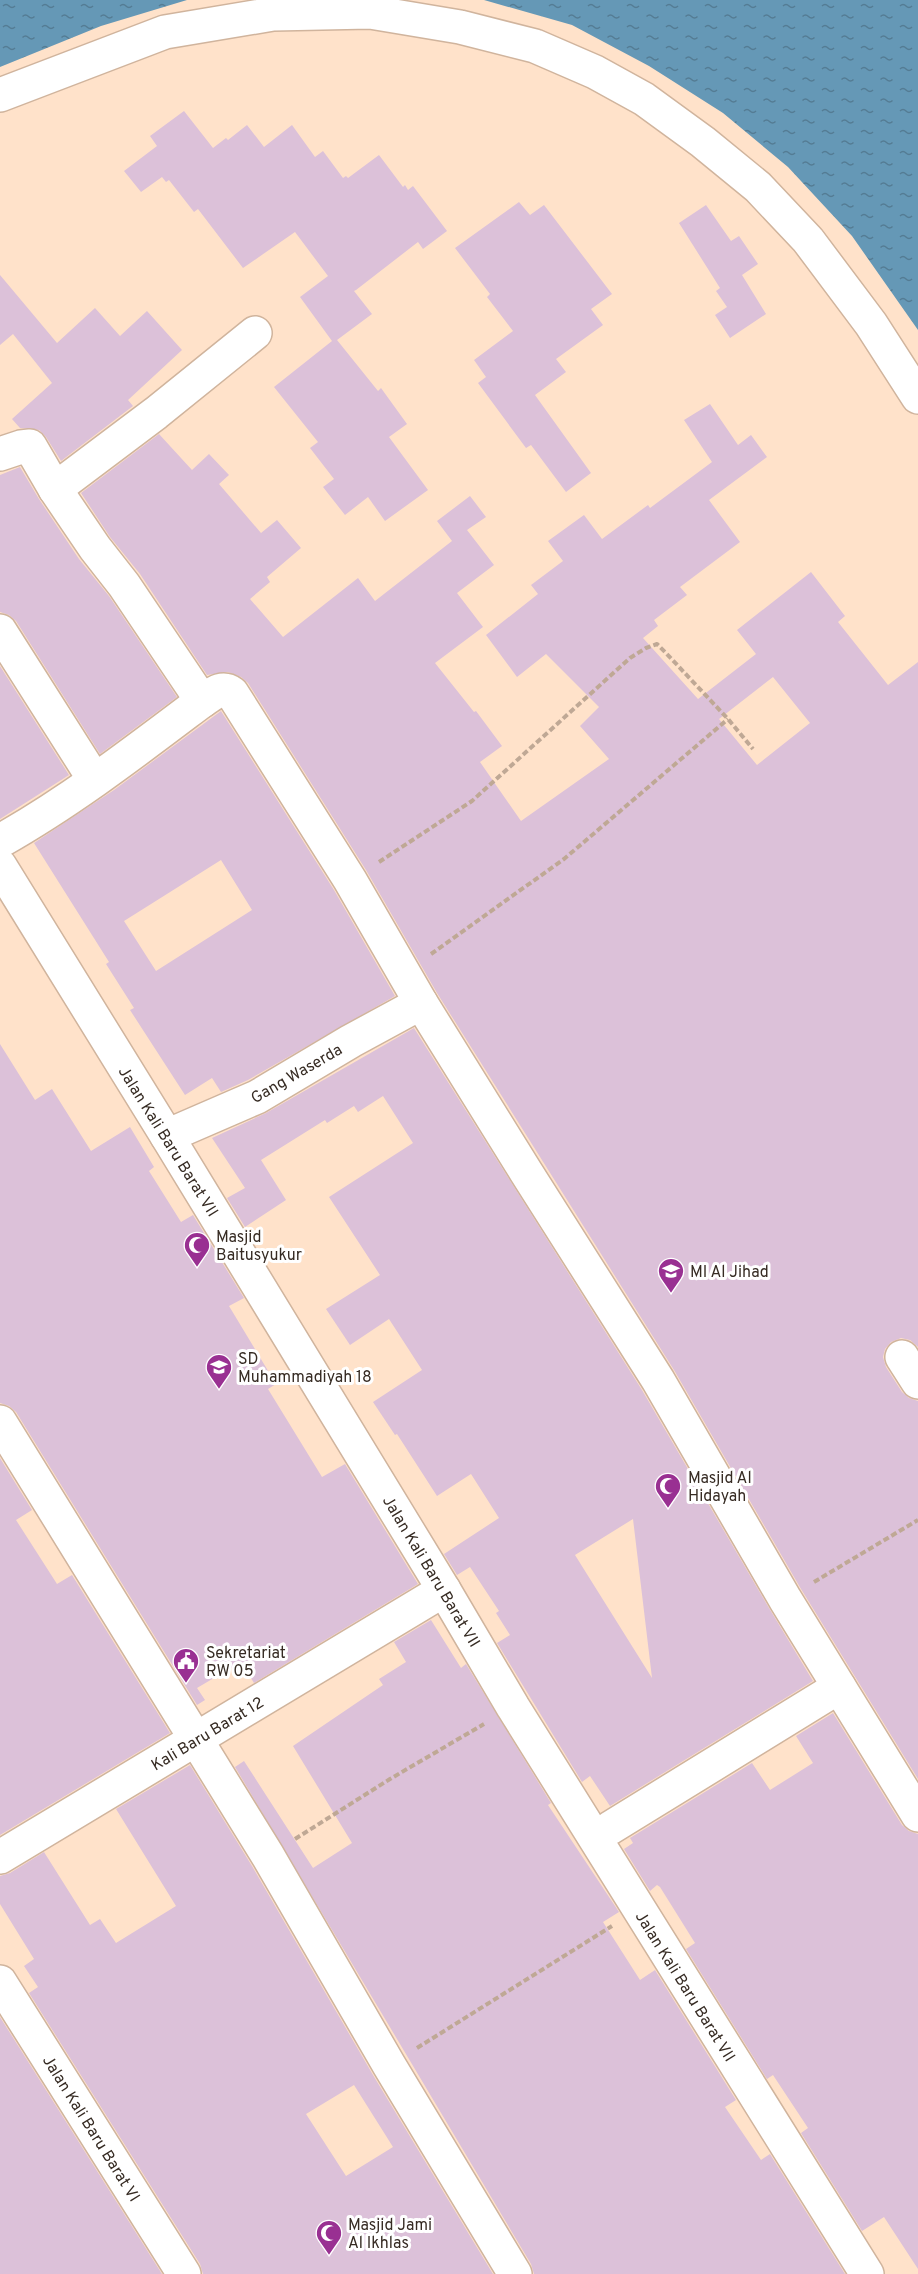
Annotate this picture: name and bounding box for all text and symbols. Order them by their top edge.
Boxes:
street label: Gang Waserda [248,1041,346,1109]
street label: Jalan Kali Baru Barat VII [113,1063,222,1221]
place label: Masjid Baitusyukur [216,1228,302,1266]
mosque icon: Masjid Baitusyukur [182,1230,212,1268]
school or university icon: MI Al Jihad [656,1256,686,1294]
place label: MI Al Jihad [690,1263,769,1283]
place label: SD Muhammadiyah 18 [238,1350,372,1388]
school or university icon: SD Muhammadiyah 18 [204,1352,234,1390]
place label: Masjid Al Hidayah [688,1469,752,1507]
mosque icon: Masjid Al Hidayah [653,1471,683,1509]
street label: Jalan Kali Baru Barat VII [377,1493,484,1652]
place label: Sekretariat RW 05 [206,1644,286,1682]
public building icon: Sekretariat RW 05 [171,1646,201,1684]
street label: Kali Baru Barat 12 [148,1693,268,1776]
street label: Jalan Kali Baru Barat VII [630,1908,739,2066]
street label: Jalan Kali Baru Barat VI [37,2052,144,2206]
place label: Masjid Jami Al Ikhlas [348,2216,432,2254]
mosque icon: Masjid Jami Al Ikhlas [314,2218,344,2256]

